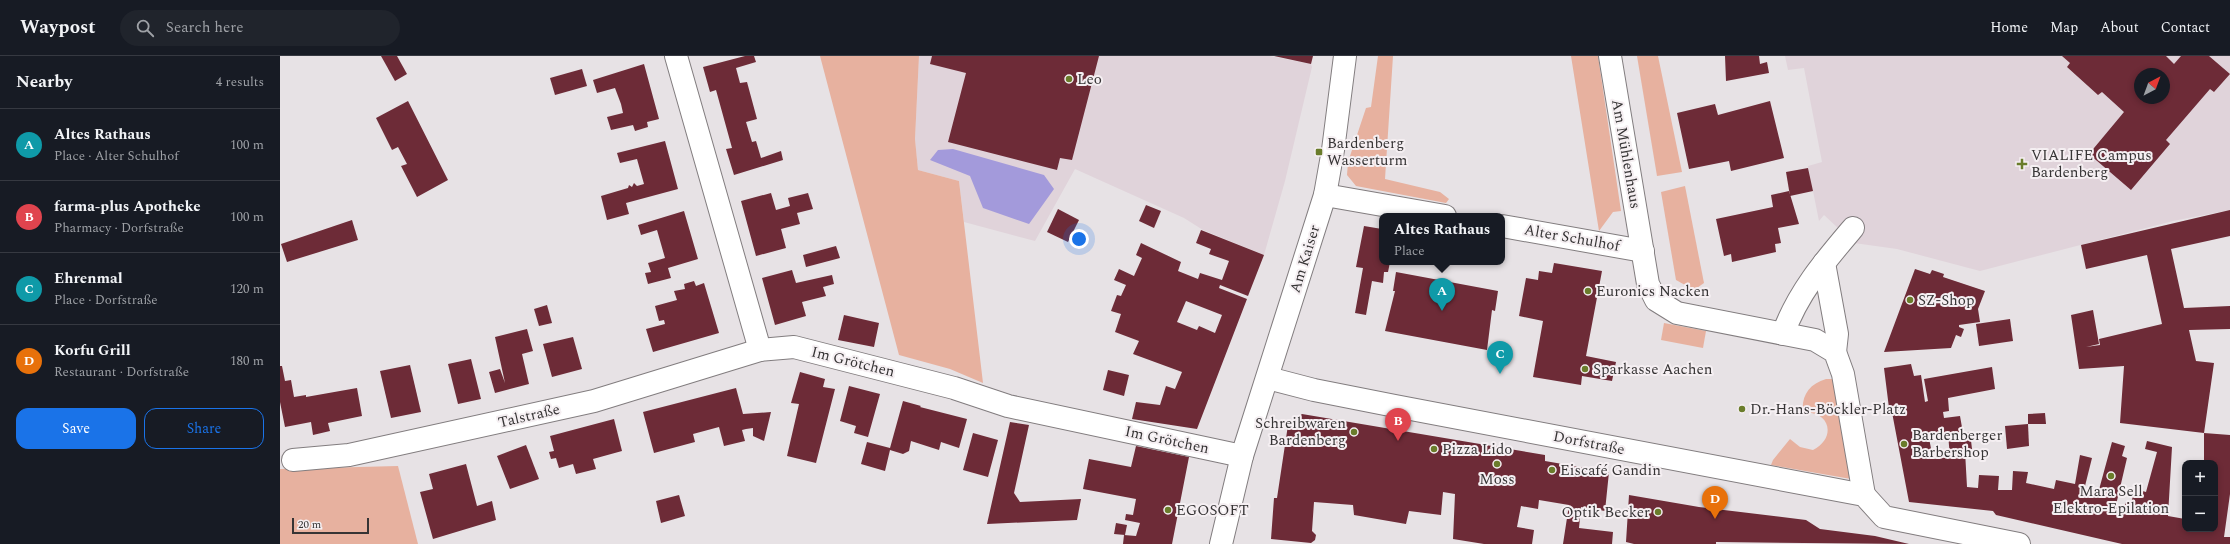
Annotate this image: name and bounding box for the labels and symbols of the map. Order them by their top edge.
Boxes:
place label: Leo [1077,68,1102,91]
north arrow [2134,68,2170,104]
marker: Leo [1064,74,1074,84]
street label: Am Mühlenhaus [1605,97,1647,211]
place label: Bardenberg Wasserturm [1327,132,1407,172]
place label: VIALIFE Campus Bardenberg [2031,144,2152,184]
marker: Bardenberg Wasserturm [1314,147,1324,157]
marker: VIALIFE Campus Bardenberg [2016,158,2028,170]
street label: Alter Schulhof [1522,218,1623,258]
street label: Am Kaiser [1284,222,1326,296]
your location [1069,229,1089,249]
pin: A [1429,278,1455,311]
place label: Euronics Nacken [1596,280,1710,303]
marker: Euronics Nacken [1583,286,1593,296]
place label: SZ-Shop [1918,289,1974,312]
marker: SZ-Shop [1905,295,1915,305]
street label: Im Grötchen [809,341,897,384]
pin: C [1487,341,1513,374]
place label: Sparkasse Aachen [1593,358,1713,381]
marker: Sparkasse Aachen [1580,364,1590,374]
street label: Talstraße [496,398,562,434]
place label: Dr.-Hans-Böckler-Platz [1750,398,1906,421]
marker: Dr.-Hans-Böckler-Platz [1737,404,1747,414]
pin: B [1385,408,1411,441]
place label: Schreibwaren Bardenberg [1255,412,1346,452]
street label: Im Grötchen [1123,420,1211,460]
place label: Bardenberger Barbershop [1912,424,2002,464]
street label: Dorfstraße [1551,425,1627,461]
marker: Schreibwaren Bardenberg [1349,427,1359,437]
place label: Pizza Lido [1442,438,1512,461]
marker: Bardenberger Barbershop [1899,439,1909,449]
marker: Pizza Lido [1429,444,1439,454]
marker: Moss [1492,459,1502,469]
place label: Eiscafé Gandin [1560,459,1661,482]
marker: Eiscafé Gandin [1547,465,1557,475]
place label: Moss [1479,468,1515,491]
marker: Mara Sell Elektro-Epilation [2106,471,2116,481]
place label: Mara Sell Elektro-Epilation [2053,480,2169,520]
pin: D [1702,486,1728,519]
place label: EGOSOFT [1176,499,1249,522]
place label: Optik Becker [1562,501,1650,524]
marker: EGOSOFT [1163,505,1173,515]
marker: Optik Becker [1653,507,1663,517]
scale bar [292,516,369,535]

